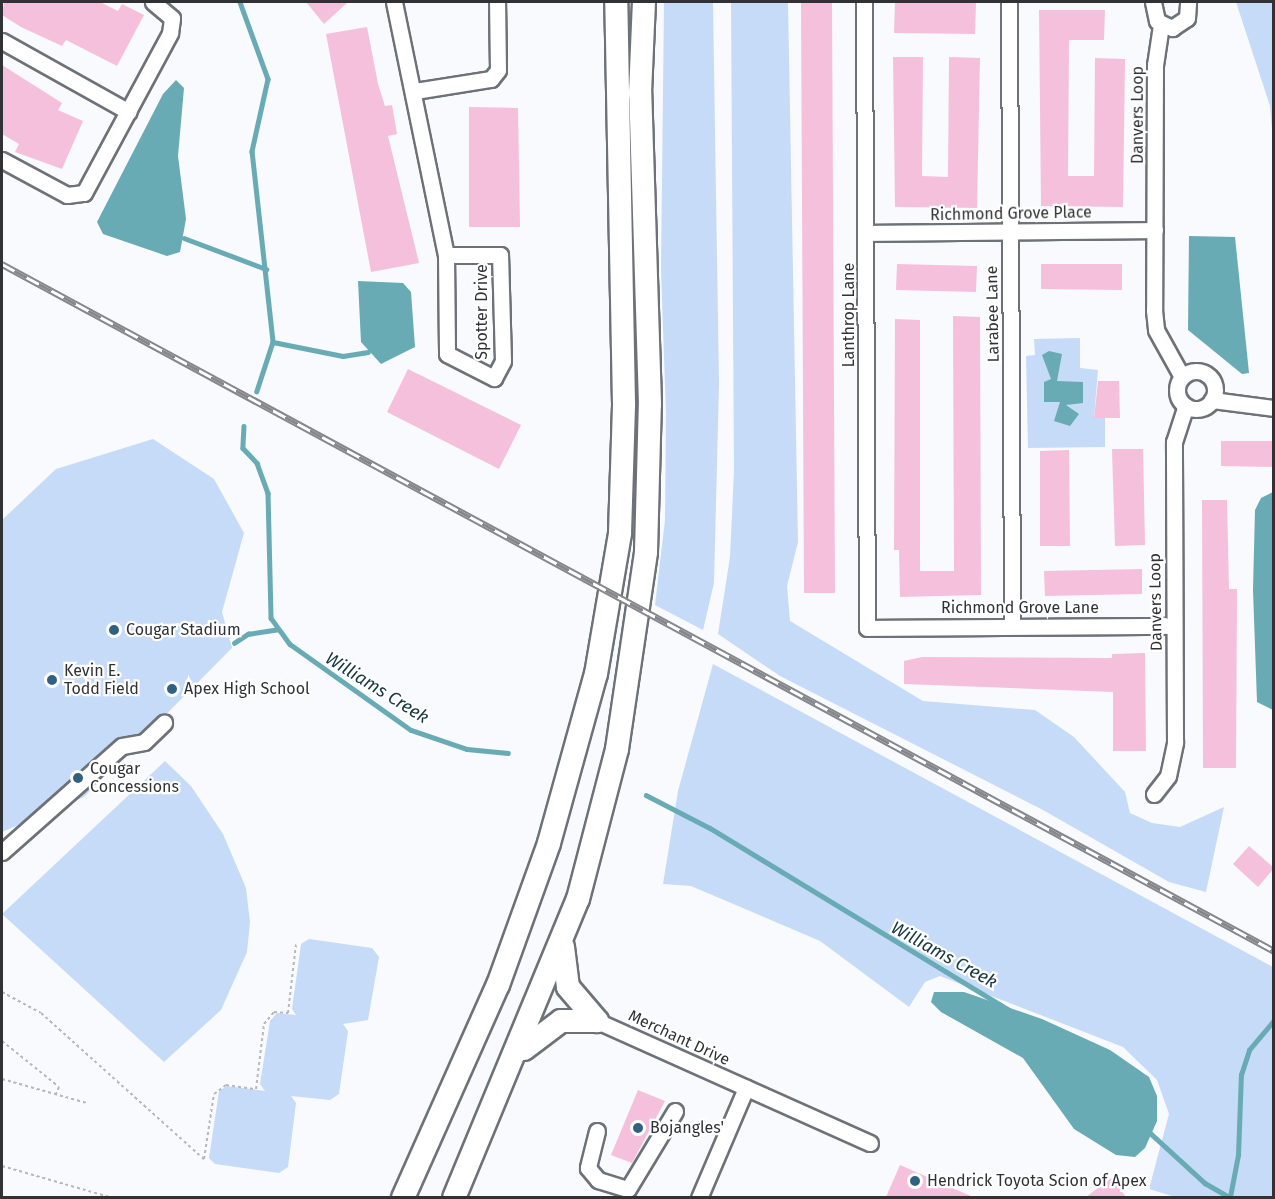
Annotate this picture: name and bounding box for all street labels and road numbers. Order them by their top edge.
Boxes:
street label: Danvers Loop [1128,66,1148,164]
street label: Richmond Grove Place [930,203,1092,225]
street label: Lanthrop Lane [839,263,859,367]
street label: Spotter Drive [472,264,492,360]
street label: Larabee Lane [983,266,1003,362]
street label: Danvers Loop [1146,553,1166,651]
street label: Richmond Grove Lane [941,598,1099,618]
street label: Merchant Drive [625,1006,733,1070]

